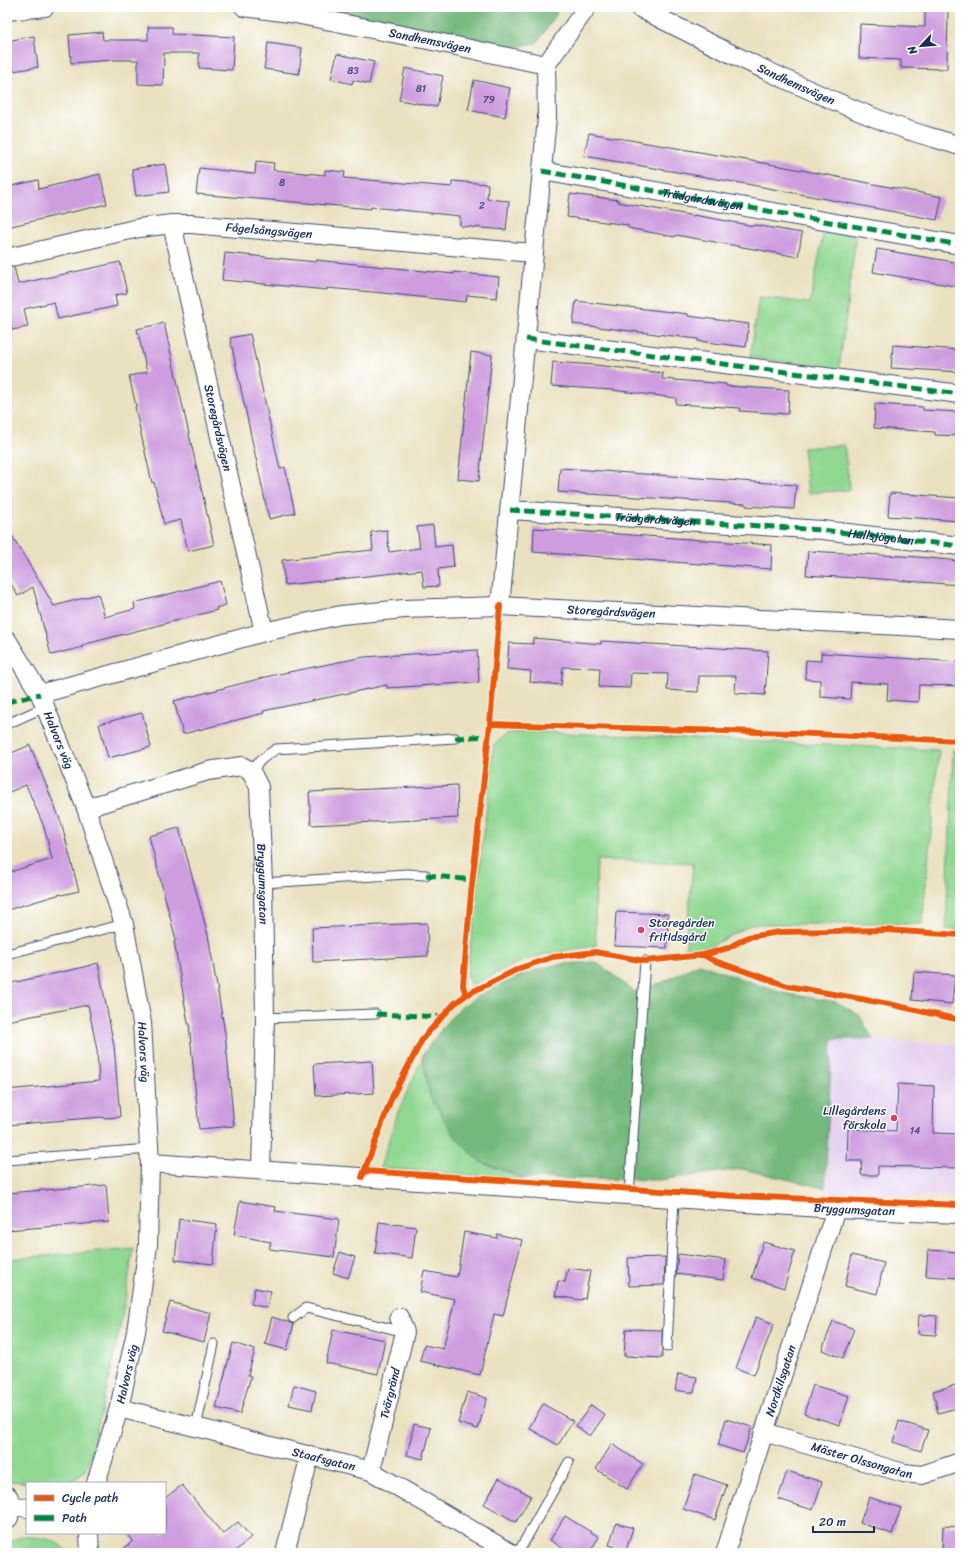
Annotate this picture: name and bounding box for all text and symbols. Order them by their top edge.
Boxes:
street label: Sandhemsvägen [387,22,474,60]
north arrow [901,26,941,66]
text: N [902,42,923,59]
street label: Sandhemsvägen [753,57,839,111]
house number: 83 [347,62,359,80]
house number: 81 [416,80,426,98]
house number: 79 [483,91,495,109]
house number: 8 [279,174,285,192]
street label: Trädgårdsvägen [660,181,745,217]
house number: 2 [479,197,485,215]
street label: Fågelsångsvägen [225,216,314,245]
street label: Storegårdsvägen [197,382,239,474]
street label: Trädgårdsvägen [614,506,698,533]
street label: Hullsjögatan [847,522,916,552]
street label: Storegårdsvägen [566,598,657,625]
street label: Halvors väg [37,708,80,772]
street label: Bryggumsgatan [250,843,275,925]
place label: Storegården fritidsgård [649,912,715,948]
marker: Storegården fritidsgård [636,925,646,935]
street label: Halvors väg [131,1021,156,1083]
place label: Lillegårdens förskola [823,1100,887,1136]
marker: Lillegårdens förskola [889,1113,899,1123]
house number: 14 [910,1122,920,1140]
street label: Bryggumsgatan [813,1197,896,1222]
street label: Halvors väg [109,1342,145,1406]
street label: Nordkilsgatan [759,1342,803,1419]
street label: Tvärgränd [373,1365,407,1421]
street label: Mäster Olssongatan [809,1435,914,1485]
street label: Staafsgatan [290,1441,358,1478]
legend [26,1482,166,1534]
text: Cycle path [62,1487,118,1509]
text: Path [62,1507,87,1529]
scale bar [813,1508,874,1534]
text: 20 m [819,1511,846,1533]

